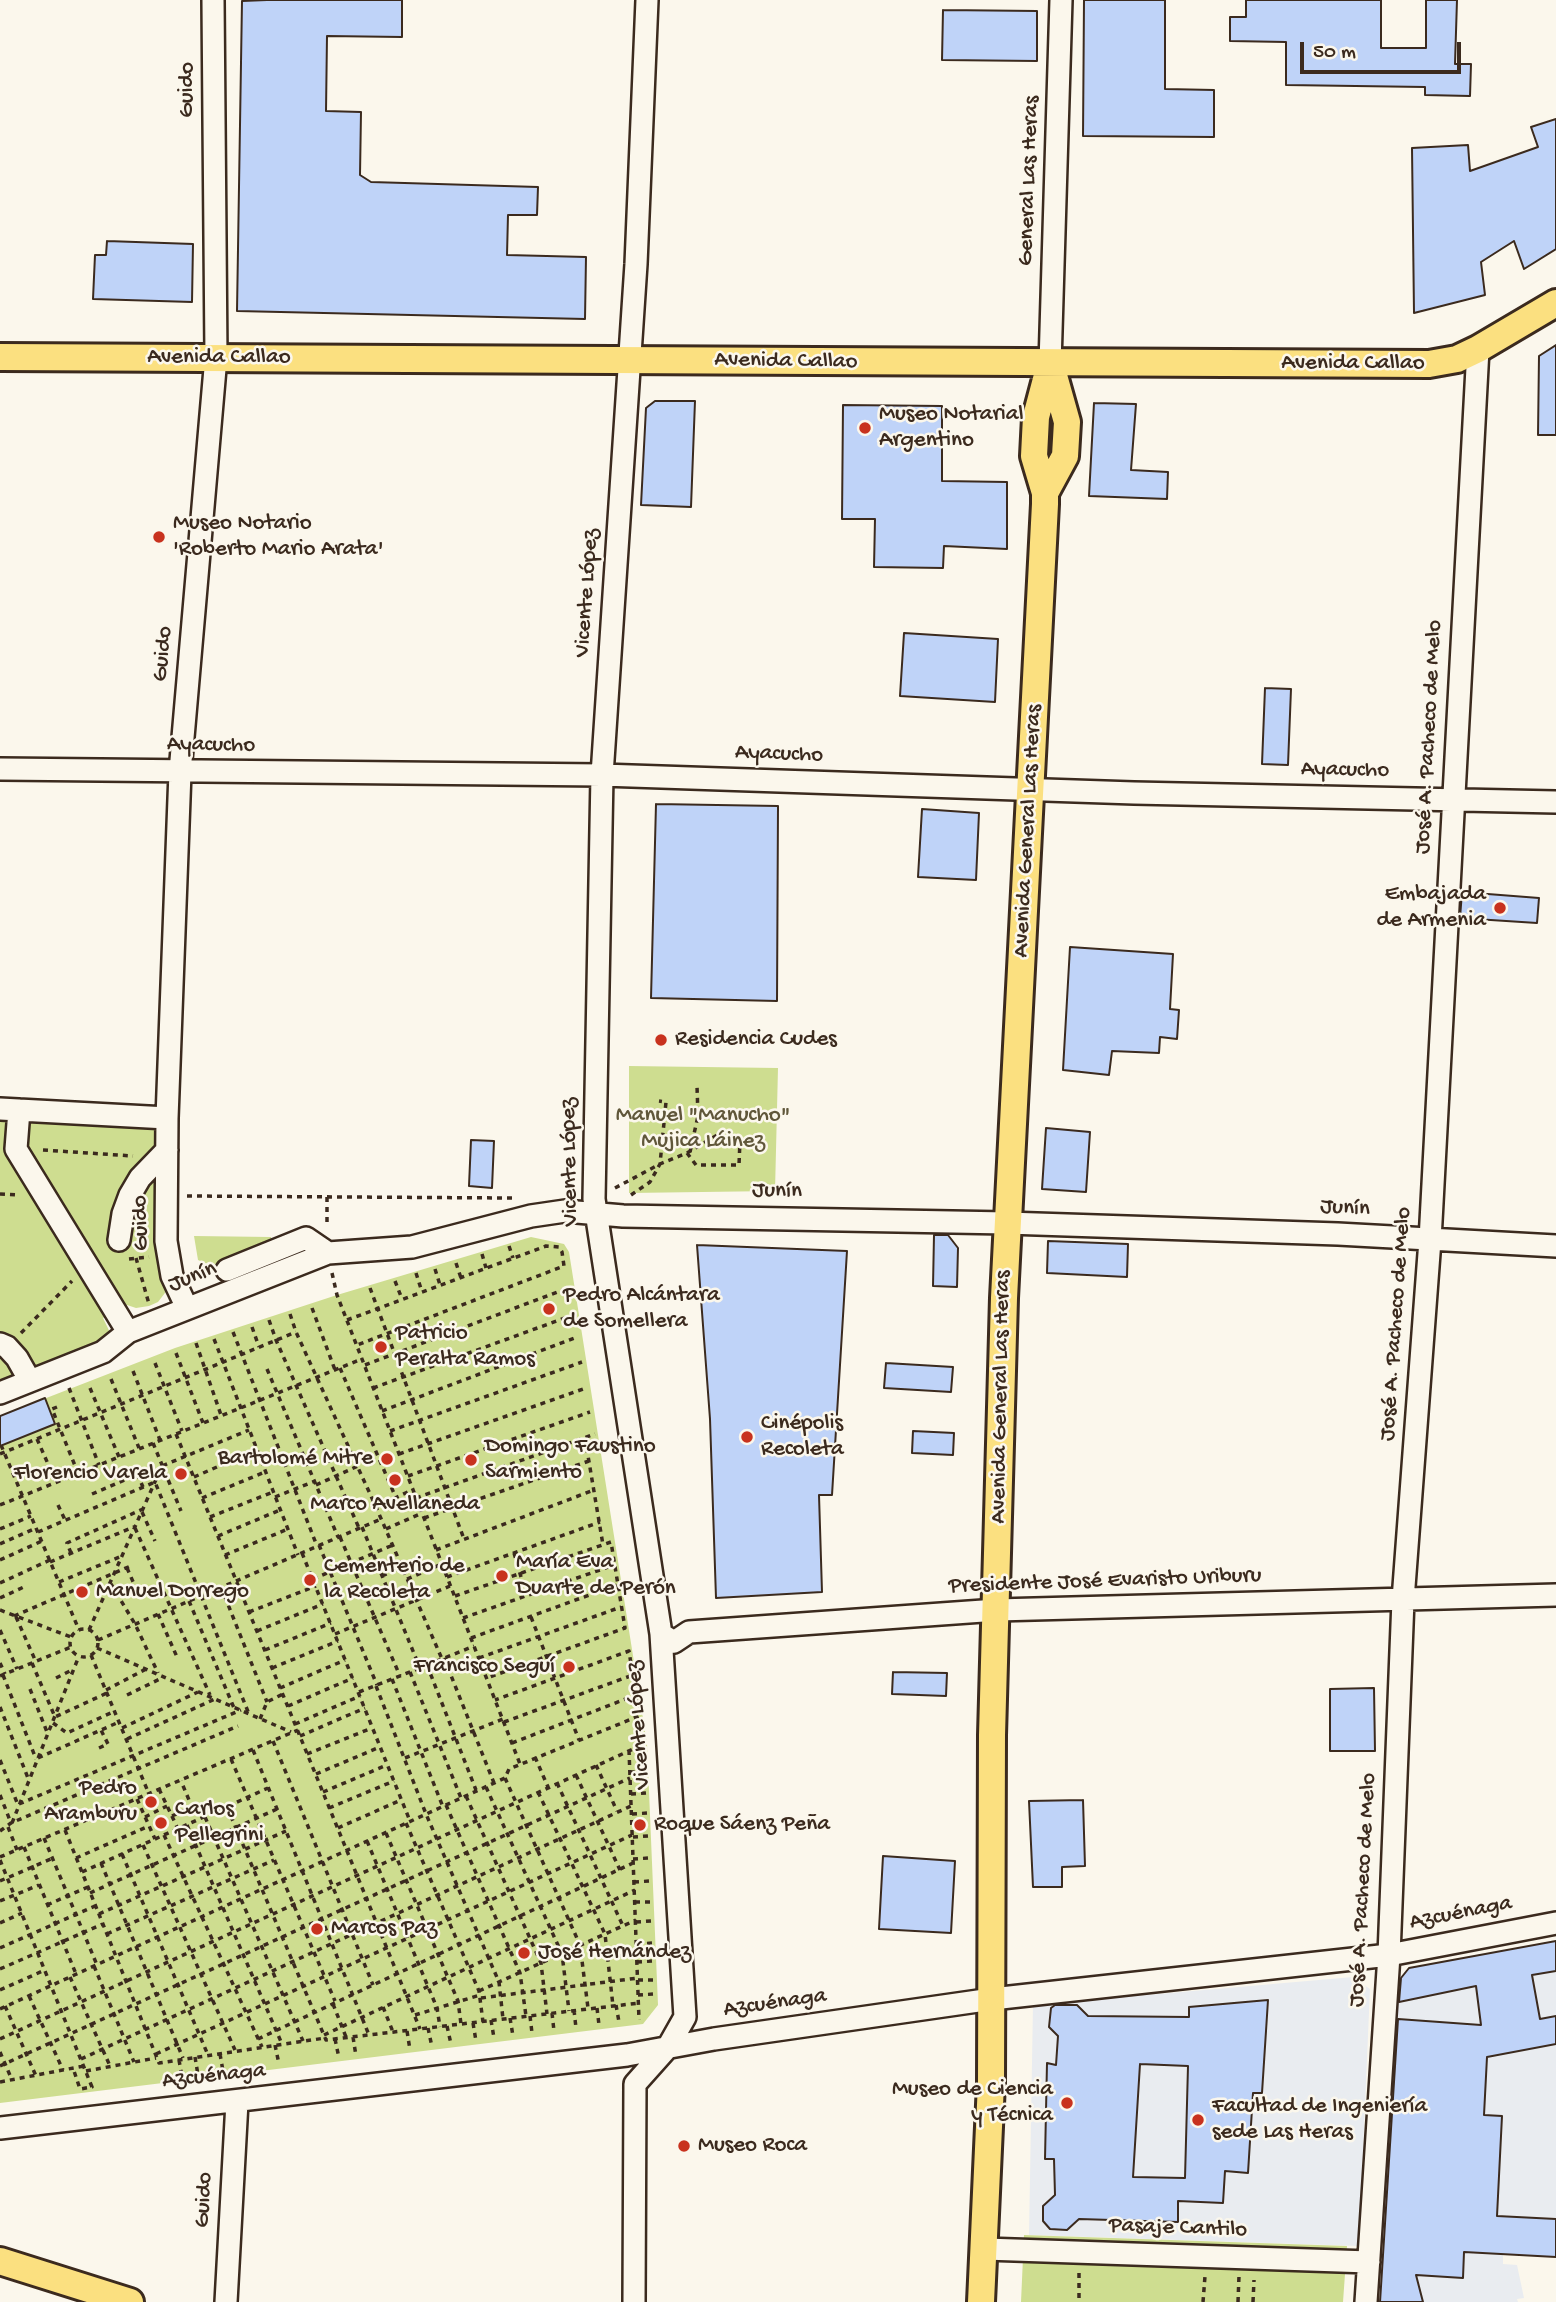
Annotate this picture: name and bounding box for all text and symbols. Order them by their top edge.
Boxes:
scale bar [1304,28,1465,72]
text: 50 m [1313,41,1356,66]
street label: Guido [174,62,202,118]
street label: General Las Heras [1013,96,1047,266]
street label: Avenida Callao [147,344,291,372]
street label: Avenida Callao [714,347,858,377]
street label: Avenida Callao [1281,350,1425,378]
place label: Museo Notarial Argentino [879,401,1024,455]
marker: Museo Notarial Argentino [857,420,873,436]
place label: Museo Notario 'Roberto Mario Arata' [173,510,383,564]
street label: Vicente López [570,528,606,658]
marker: Museo Notario 'Roberto Mario Arata' [151,529,167,545]
street label: José A. Pacheco de Melo [1410,619,1450,855]
street label: Guido [148,625,180,683]
street label: Avenida General Las Heras [1009,704,1049,958]
street label: Ayacucho [167,731,255,761]
street label: Ayacucho [734,740,824,770]
street label: Ayacucho [1301,756,1389,786]
place label: Embajada de Armenia [1377,881,1486,935]
marker: Embajada de Armenia [1492,900,1508,916]
place label: Residencia Cudes [675,1026,837,1054]
marker: Residencia Cudes [653,1032,669,1048]
street label: Vicente López [556,1097,586,1227]
park label: Manuel "Manucho" Mujica Láinez [616,1102,790,1156]
street label: Junín [752,1178,802,1206]
street label: Junín [1319,1194,1371,1224]
street label: Guido [127,1195,157,1251]
street label: José A. Pacheco de Melo [1375,1206,1419,1442]
street label: Junín [165,1256,221,1300]
street label: Avenida General Las Heras [986,1270,1018,1524]
place label: Pedro Alcántara de Somellera [563,1282,720,1336]
marker: Pedro Alcántara de Somellera [541,1301,557,1317]
place label: Patricio Peralta Ramos [395,1320,535,1374]
marker: Patricio Peralta Ramos [373,1339,389,1355]
place label: Cinépolis Recoleta [761,1410,844,1464]
marker: Cinépolis Recoleta [739,1429,755,1445]
place label: Domingo Faustino Sarmiento [485,1433,656,1487]
place label: Bartolomé Mitre [218,1445,373,1473]
marker: Bartolomé Mitre [379,1451,395,1467]
marker: Domingo Faustino Sarmiento [463,1452,479,1468]
place label: Florencio Varela [14,1460,167,1488]
marker: Florencio Varela [173,1466,189,1482]
marker: Marco Avellaneda [387,1472,403,1488]
place label: Marco Avellaneda [310,1491,480,1519]
place label: María Eva Duarte de Perón [516,1549,676,1603]
place label: Cementerio de la Recoleta [324,1553,465,1607]
street label: Presidente José Evaristo Uriburu [948,1563,1262,1601]
marker: María Eva Duarte de Perón [494,1568,510,1584]
marker: Cementerio de la Recoleta [302,1572,318,1588]
place label: Manuel Dorrego [96,1578,249,1606]
marker: Manuel Dorrego [74,1584,90,1600]
place label: Francisco Seguí [414,1653,555,1681]
marker: Francisco Seguí [561,1659,577,1675]
street label: Vicente López [622,1660,658,1790]
street label: José A. Pacheco de Melo [1344,1772,1384,2008]
place label: Pedro Aramburu [44,1775,137,1829]
marker: Pedro Aramburu [143,1794,159,1810]
place label: Carlos Pellegrini [175,1796,264,1850]
place label: Roque Sáenz Peña [654,1811,830,1839]
marker: Carlos Pellegrini [153,1815,169,1831]
marker: Roque Sáenz Peña [632,1817,648,1833]
street label: Azcuénaga [1407,1891,1515,1937]
place label: Marcos Paz [331,1915,437,1943]
marker: Marcos Paz [309,1921,325,1937]
place label: José Hernández [538,1939,691,1967]
marker: José Hernández [516,1945,532,1961]
street label: Azcuénaga [722,1983,828,2025]
street label: Azcuénaga [161,2058,267,2096]
place label: Museo de Ciencia y Técnica [892,2076,1053,2130]
place label: Facultad de Ingeniería sede Las Heras [1212,2093,1427,2147]
marker: Museo de Ciencia y Técnica [1059,2095,1075,2111]
marker: Facultad de Ingeniería sede Las Heras [1190,2112,1206,2128]
place label: Museo Roca [698,2132,807,2160]
marker: Museo Roca [676,2138,692,2154]
street label: Guido [190,2171,220,2229]
street label: Pasaje Cantilo [1108,2213,1248,2245]

